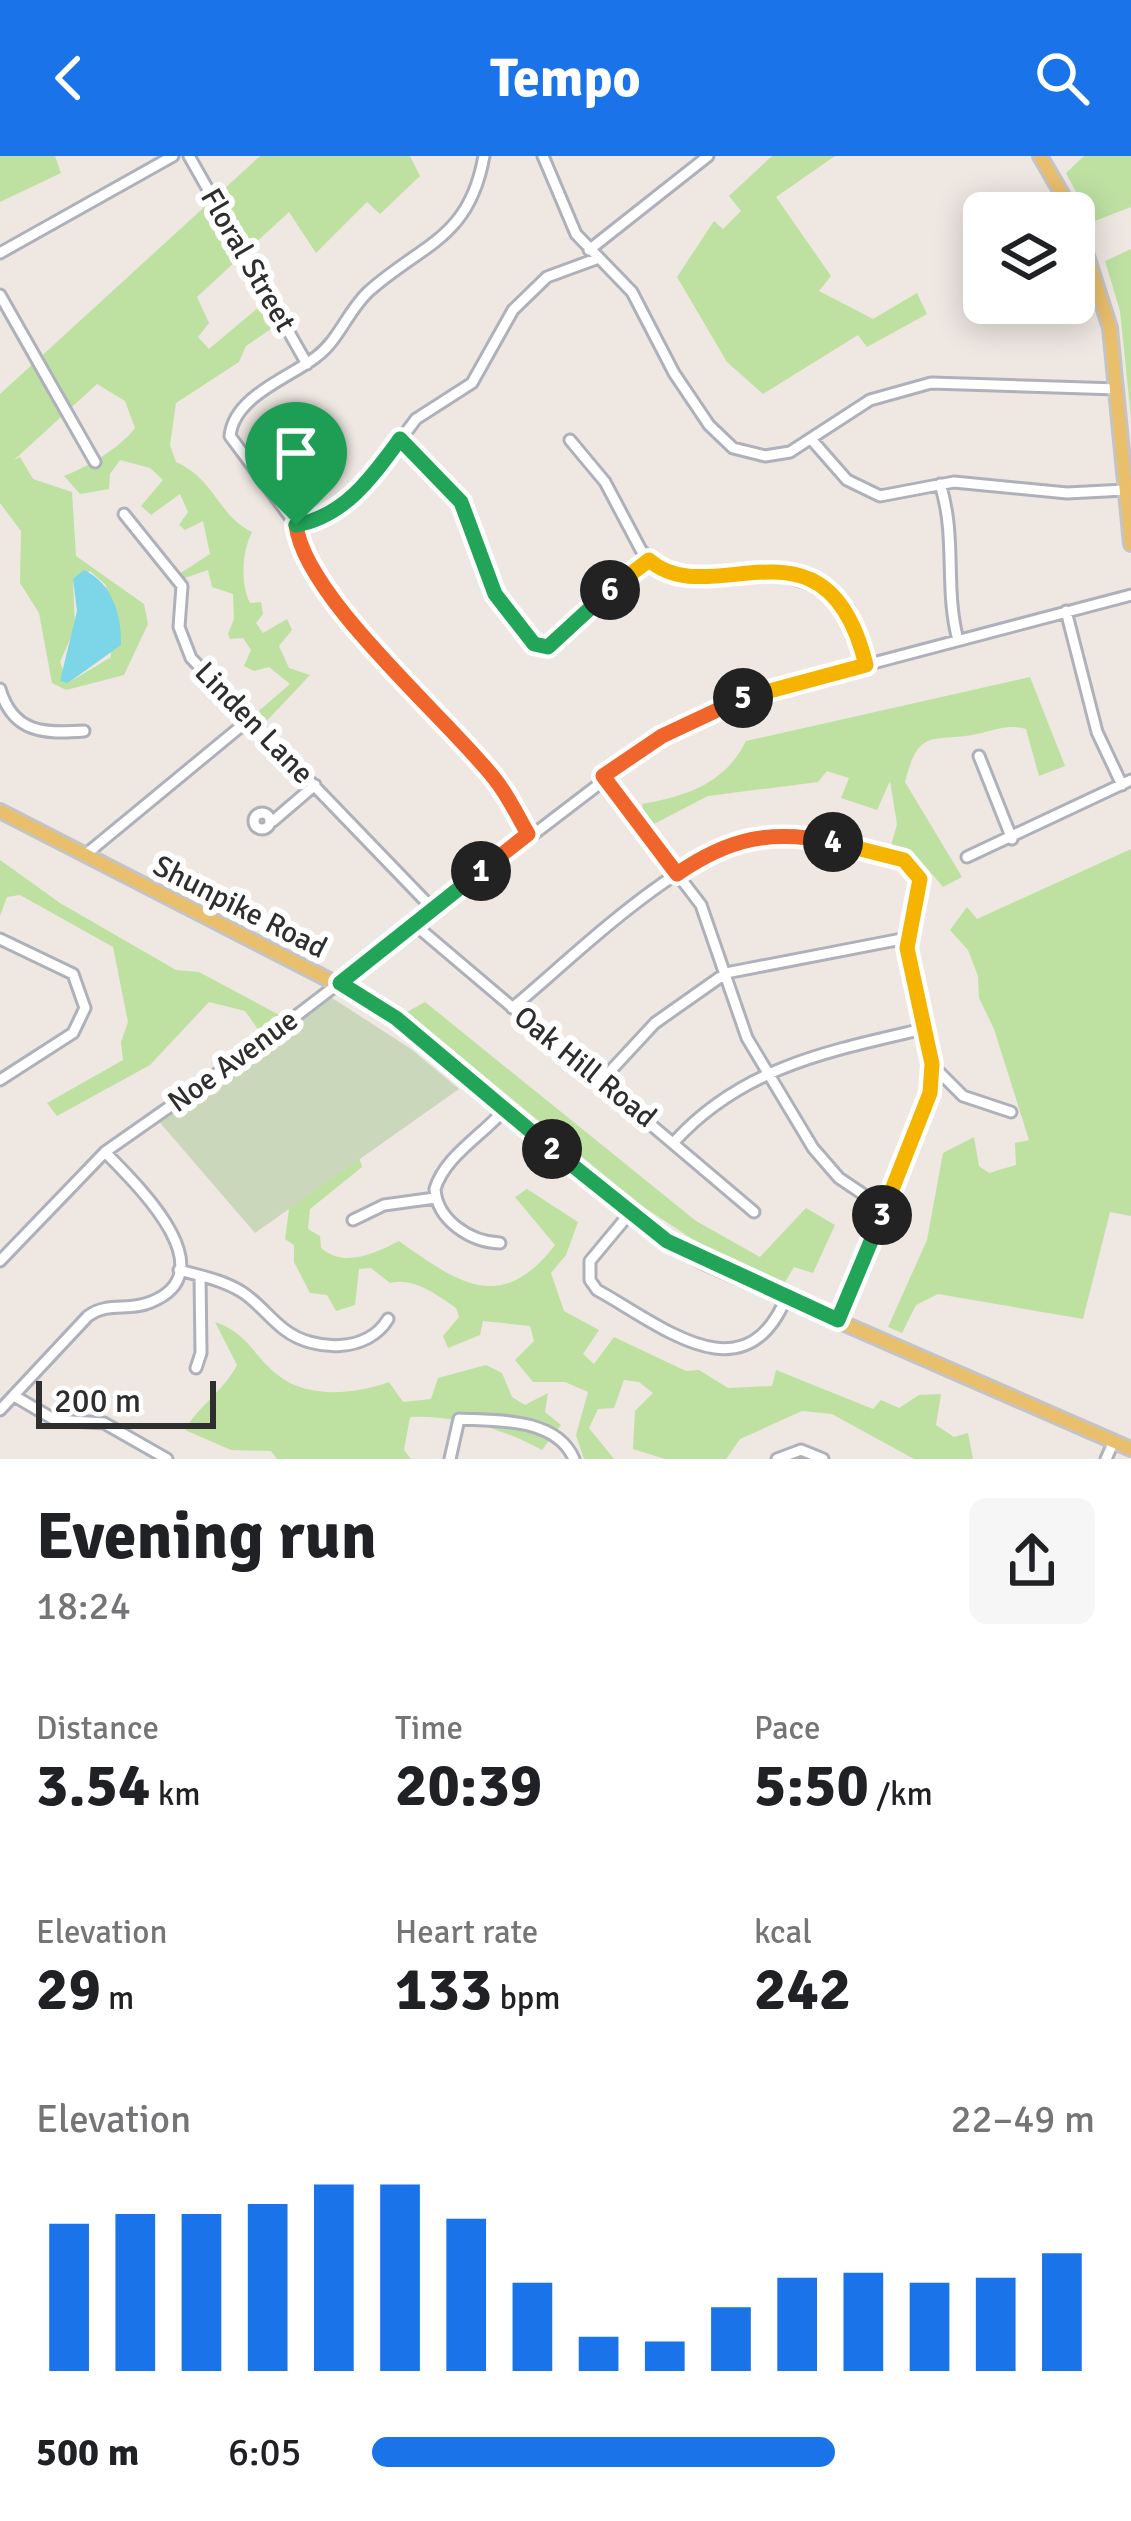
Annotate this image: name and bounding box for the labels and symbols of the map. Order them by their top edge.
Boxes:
street label: Floral Street [192,182,304,338]
pin [245,402,347,525]
pin: 6 [580,560,640,620]
street label: Linden Lane [187,654,321,792]
pin: 5 [713,668,773,728]
pin: 4 [803,812,863,872]
pin: 1 [451,841,511,901]
street label: Shunpike Road [147,847,333,967]
street label: Oak Hill Road [506,998,664,1136]
street label: Noe Avenue [161,1002,305,1120]
pin: 2 [522,1119,582,1179]
pin: 3 [852,1185,912,1245]
scale bar [36,1375,216,1428]

